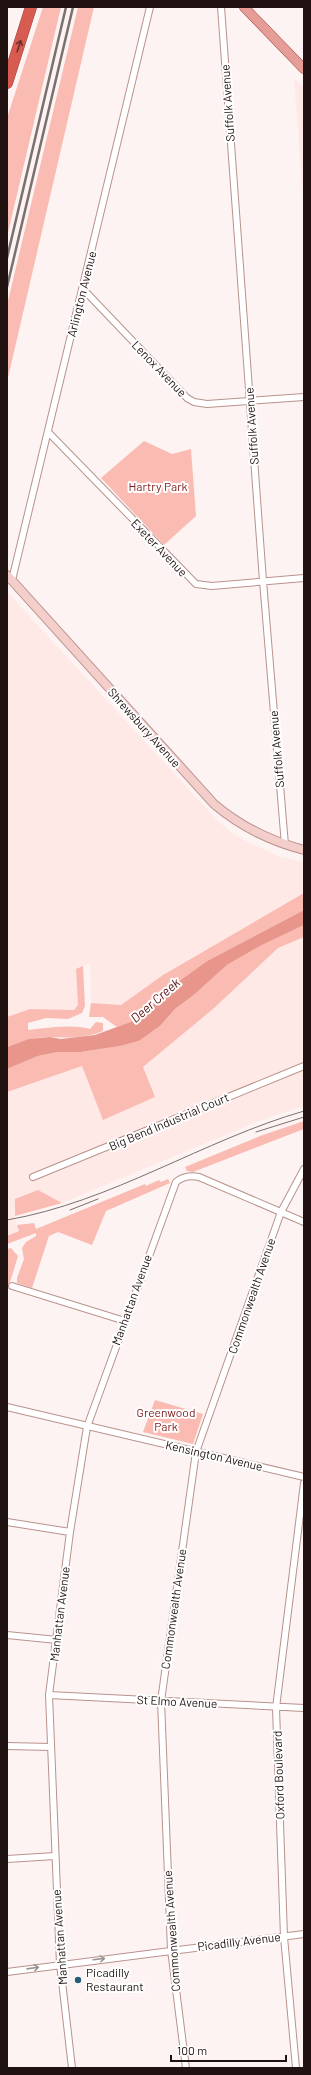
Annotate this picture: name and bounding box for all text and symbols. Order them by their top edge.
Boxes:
one-way arrow [16,40,24,52]
street label: Suffolk Avenue [217,64,237,142]
street label: Arlington Avenue [64,249,98,338]
street label: Lenox Avenue [130,337,190,399]
street label: Suffolk Avenue [241,387,261,465]
park label: Hartry Park [128,479,188,493]
street label: Exeter Avenue [129,516,191,579]
street label: Shrewsbury Avenue [105,685,184,770]
street label: Suffolk Avenue [266,710,286,788]
water label: Deer Creek [127,974,184,1026]
street label: Big Bend Industrial Court [106,1089,231,1153]
street label: Commonwealth Avenue [225,1236,277,1355]
street label: Manhattan Avenue [108,1252,154,1347]
park label: Greenwood Park [137,1405,195,1433]
street label: Kensington Avenue [164,1437,264,1473]
street label: Commonwealth Avenue [158,1548,188,1670]
street label: Manhattan Avenue [46,1566,72,1662]
street label: St Elmo Avenue [136,1692,218,1710]
street label: Oxford Boulevard [269,1730,287,1820]
street label: Commonwealth Avenue [160,1870,182,1992]
street label: Manhattan Avenue [49,1889,69,1985]
street label: Picadilly Avenue [196,1929,281,1953]
one-way arrow [92,1956,105,1963]
one-way arrow [27,1964,40,1972]
place label: Picadilly Restaurant [86,1965,144,1993]
marker: Picadilly Restaurant [73,1975,83,1985]
scale bar [171,2037,286,2063]
text: 100 m [177,2043,207,2057]

